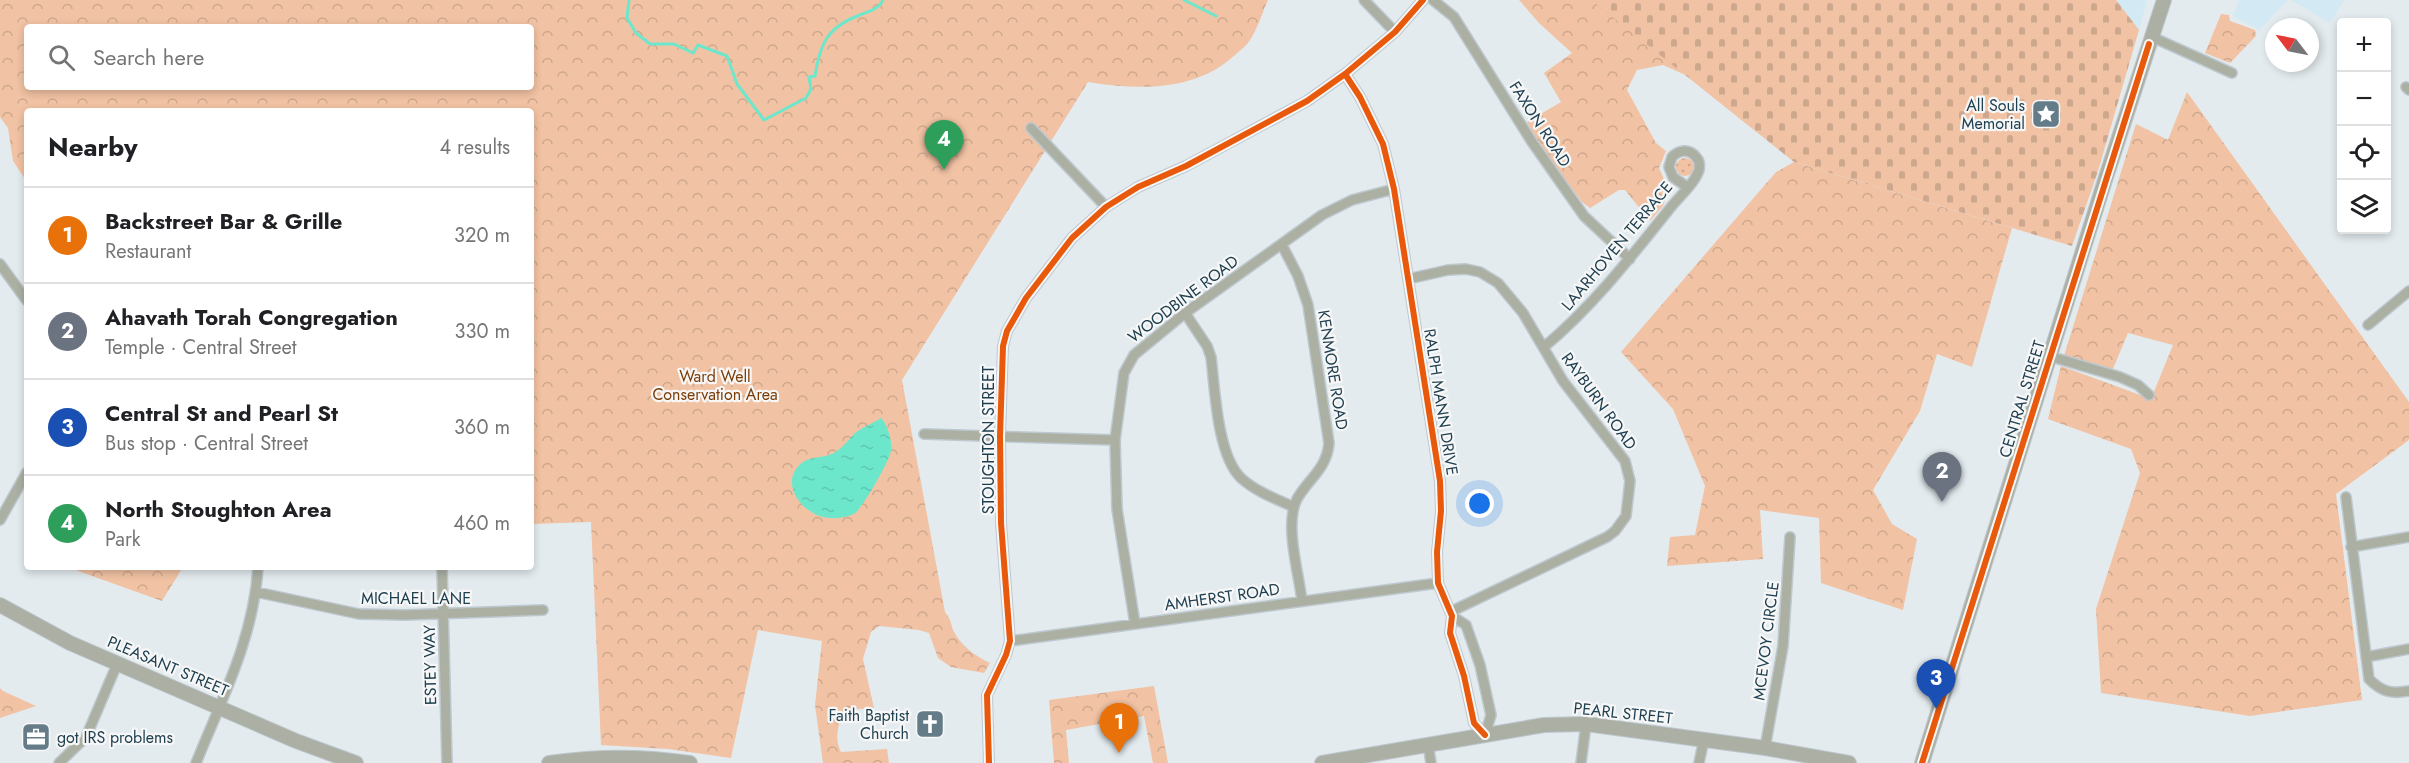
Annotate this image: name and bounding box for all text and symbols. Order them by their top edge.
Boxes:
north arrow [2265,18,2319,72]
map controls [2337,18,2391,234]
button: + [2337,18,2391,72]
search box [24,24,534,90]
icon: search [45,41,78,74]
text: Search here [93,41,204,73]
button: − [2337,72,2391,126]
street label: FAXON ROAD [1504,77,1576,171]
place label: All Souls Memorial [1962,94,2025,135]
place icon: All Souls Memorial [2030,98,2062,130]
pin: 4 [924,120,964,170]
button: locate [2337,126,2391,180]
text: Nearby [48,128,137,166]
text: 4 results [439,133,510,162]
street label: LAARHOVEN TERRACE [1556,176,1678,316]
button: layers [2337,180,2391,234]
text: Backstreet Bar & Grille [105,205,342,237]
text: 1 [62,221,73,250]
text: 320 m [454,221,510,250]
text: Restaurant [105,237,191,266]
street label: WOODBINE ROAD [1123,250,1243,348]
text: Ahavath Torah Congregation [105,301,398,333]
street label: KENMORE ROAD [1312,308,1354,432]
text: 2 [61,317,74,346]
text: 330 m [455,317,510,346]
street label: RALPH MANN DRIVE [1418,327,1464,477]
text: Temple · Central Street [105,333,297,362]
street label: CENTRAL STREET [1993,337,2051,460]
street label: RAYBURN ROAD [1556,348,1642,454]
park label: Ward Well Conservation Area [652,365,778,406]
street label: STOUGHTON STREET [977,365,1000,514]
text: Central St and Pearl St [105,397,338,429]
text: 3 [61,413,74,442]
text: 360 m [454,413,510,442]
text: Bus stop · Central Street [105,429,308,458]
pin: 2 [1922,452,1962,502]
your location [1465,489,1494,518]
text: North Stoughton Area [105,493,332,525]
text: 4 [61,509,74,538]
text: 460 m [453,509,510,538]
text: Park [105,525,141,554]
street label: AMHERST ROAD [1163,578,1281,616]
street label: MCEVOY CIRCLE [1747,580,1785,702]
street label: MICHAEL LANE [361,587,471,610]
street label: ESTEY WAY [418,625,442,705]
street label: PLEASANT STREET [104,630,233,702]
pin: 3 [1916,660,1956,709]
street label: PEARL STREET [1572,696,1674,730]
place label: Faith Baptist Church [829,704,909,745]
pin: 1 [1100,704,1138,753]
church icon: Faith Baptist Church [914,708,946,740]
office icon: got IRS problems [20,721,52,753]
place label: got IRS problems [57,726,173,749]

